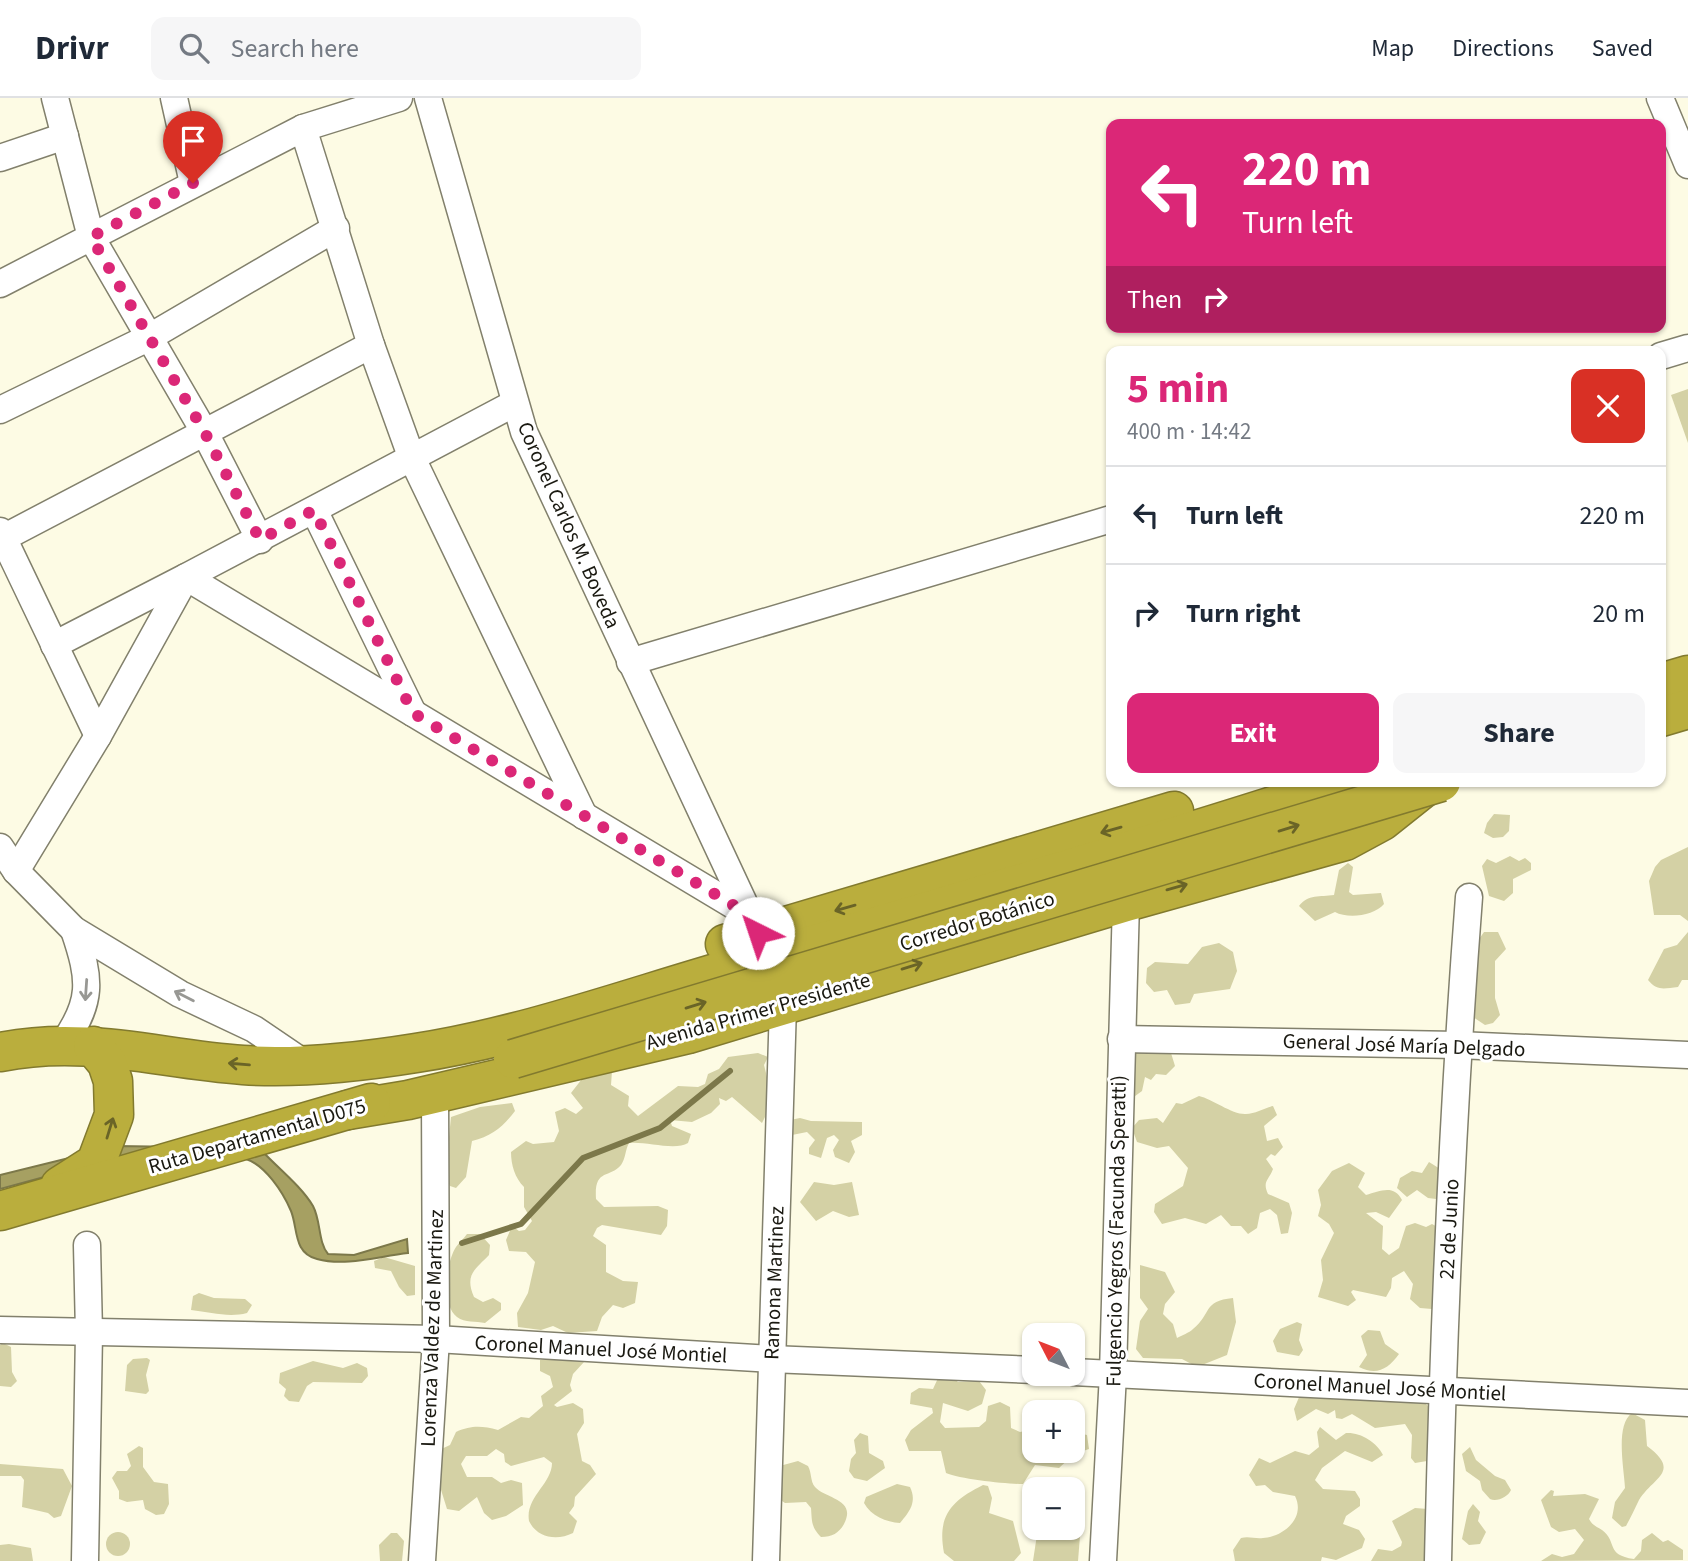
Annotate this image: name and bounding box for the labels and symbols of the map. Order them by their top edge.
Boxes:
pin [163,111,223,183]
street label: Coronel Carlos M. Boveda [510,417,628,633]
one-way arrow [1278,820,1300,833]
one-way arrow [1100,824,1122,837]
one-way arrow [1166,880,1188,893]
street label: Corredor Botánico [896,883,1058,959]
position arrow [721,896,795,970]
one-way arrow [834,902,856,915]
one-way arrow [901,959,923,972]
street label: Avenida Primer Presidente [642,965,874,1057]
one-way arrow [79,978,92,1001]
one-way arrow [174,988,195,1002]
one-way arrow [684,997,706,1010]
street label: General José María Delgado [1282,1026,1526,1064]
one-way arrow [227,1058,250,1071]
street label: Fulgencio Yegros (Facunda Speratti) [1098,1075,1134,1387]
street label: Ruta Departamental D075 [145,1091,369,1181]
one-way arrow [104,1118,117,1140]
street label: 22 de Junio [1431,1178,1467,1280]
street label: Ramona Martinez [756,1206,792,1360]
street label: Lorenza Valdez de Martinez [413,1209,451,1447]
north arrow [1022,1323,1085,1386]
street label: Coronel Manuel José Montiel [474,1327,728,1371]
street label: Coronel Manuel José Montiel [1253,1365,1507,1409]

